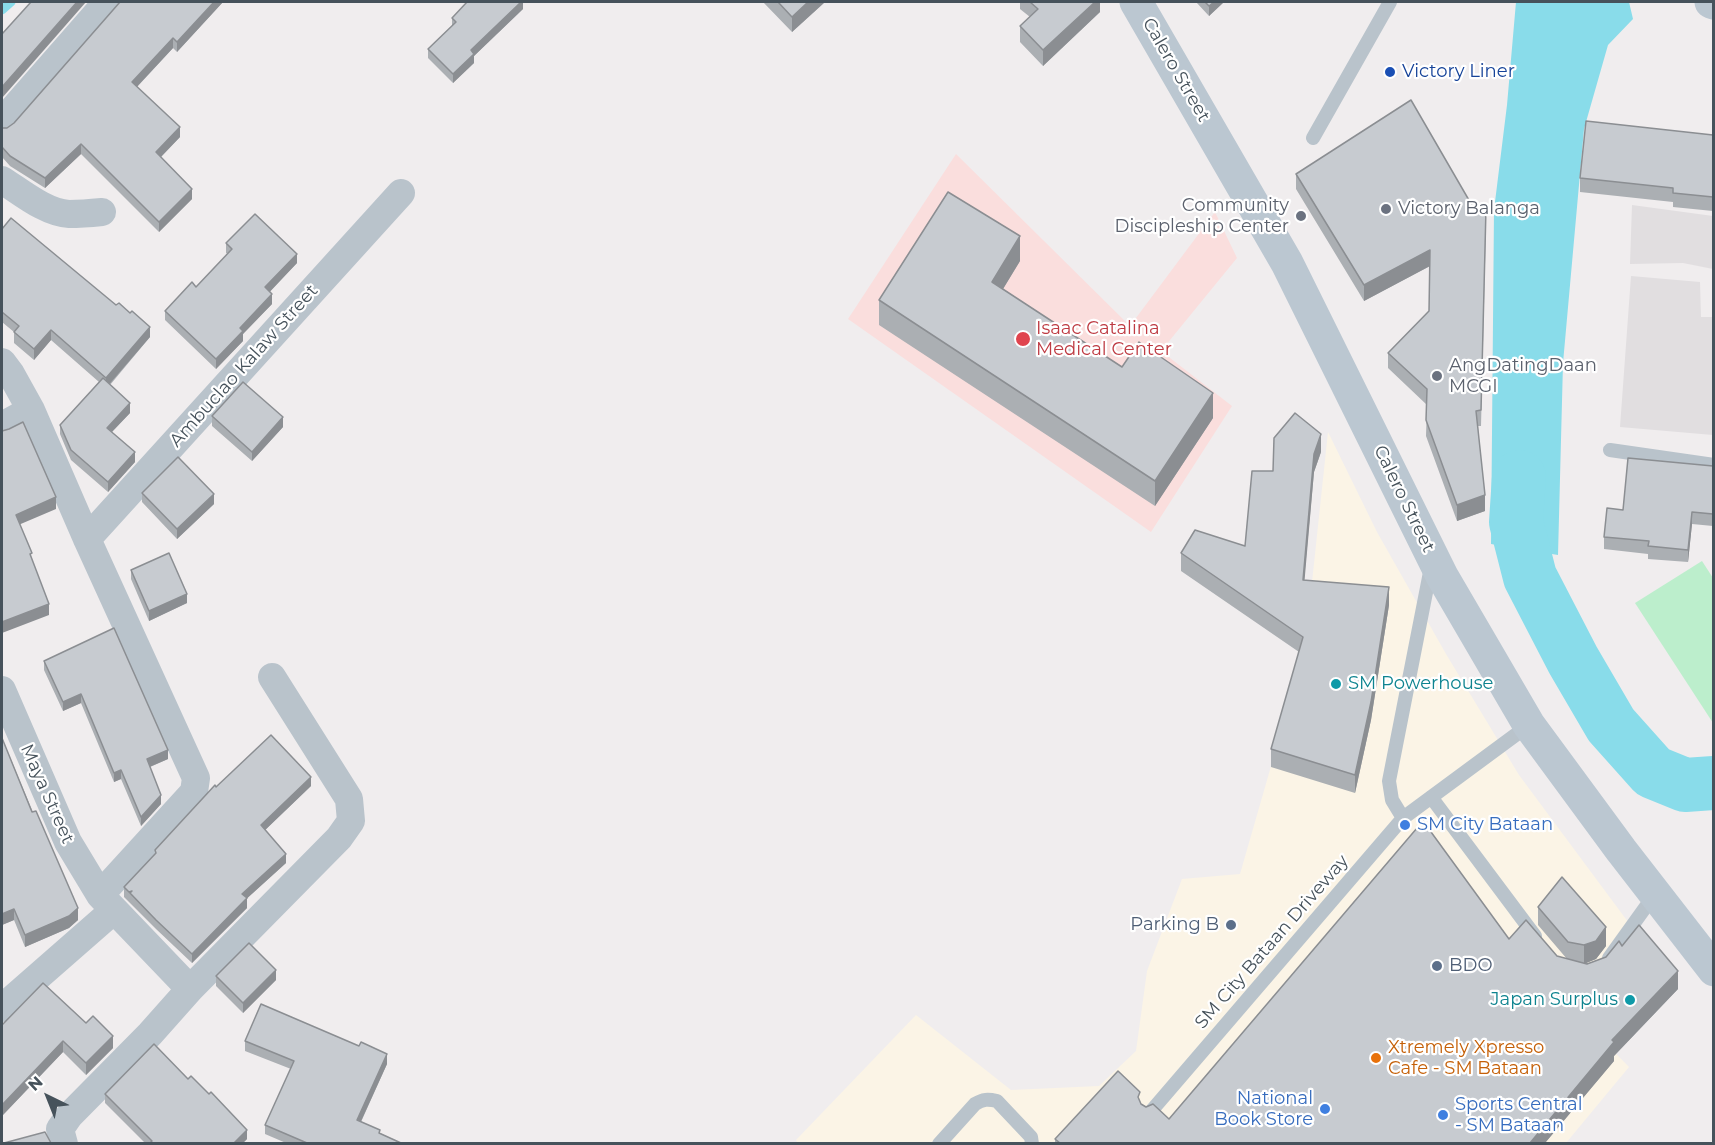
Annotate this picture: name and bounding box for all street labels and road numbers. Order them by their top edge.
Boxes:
street label: Calero Street [1138,14,1214,126]
street label: Ambuclao Kalaw Street [165,280,323,452]
street label: Calero Street [1369,442,1439,556]
street label: Maya Street [15,741,79,847]
street label: SM City Bataan Driveway [1191,851,1353,1033]

